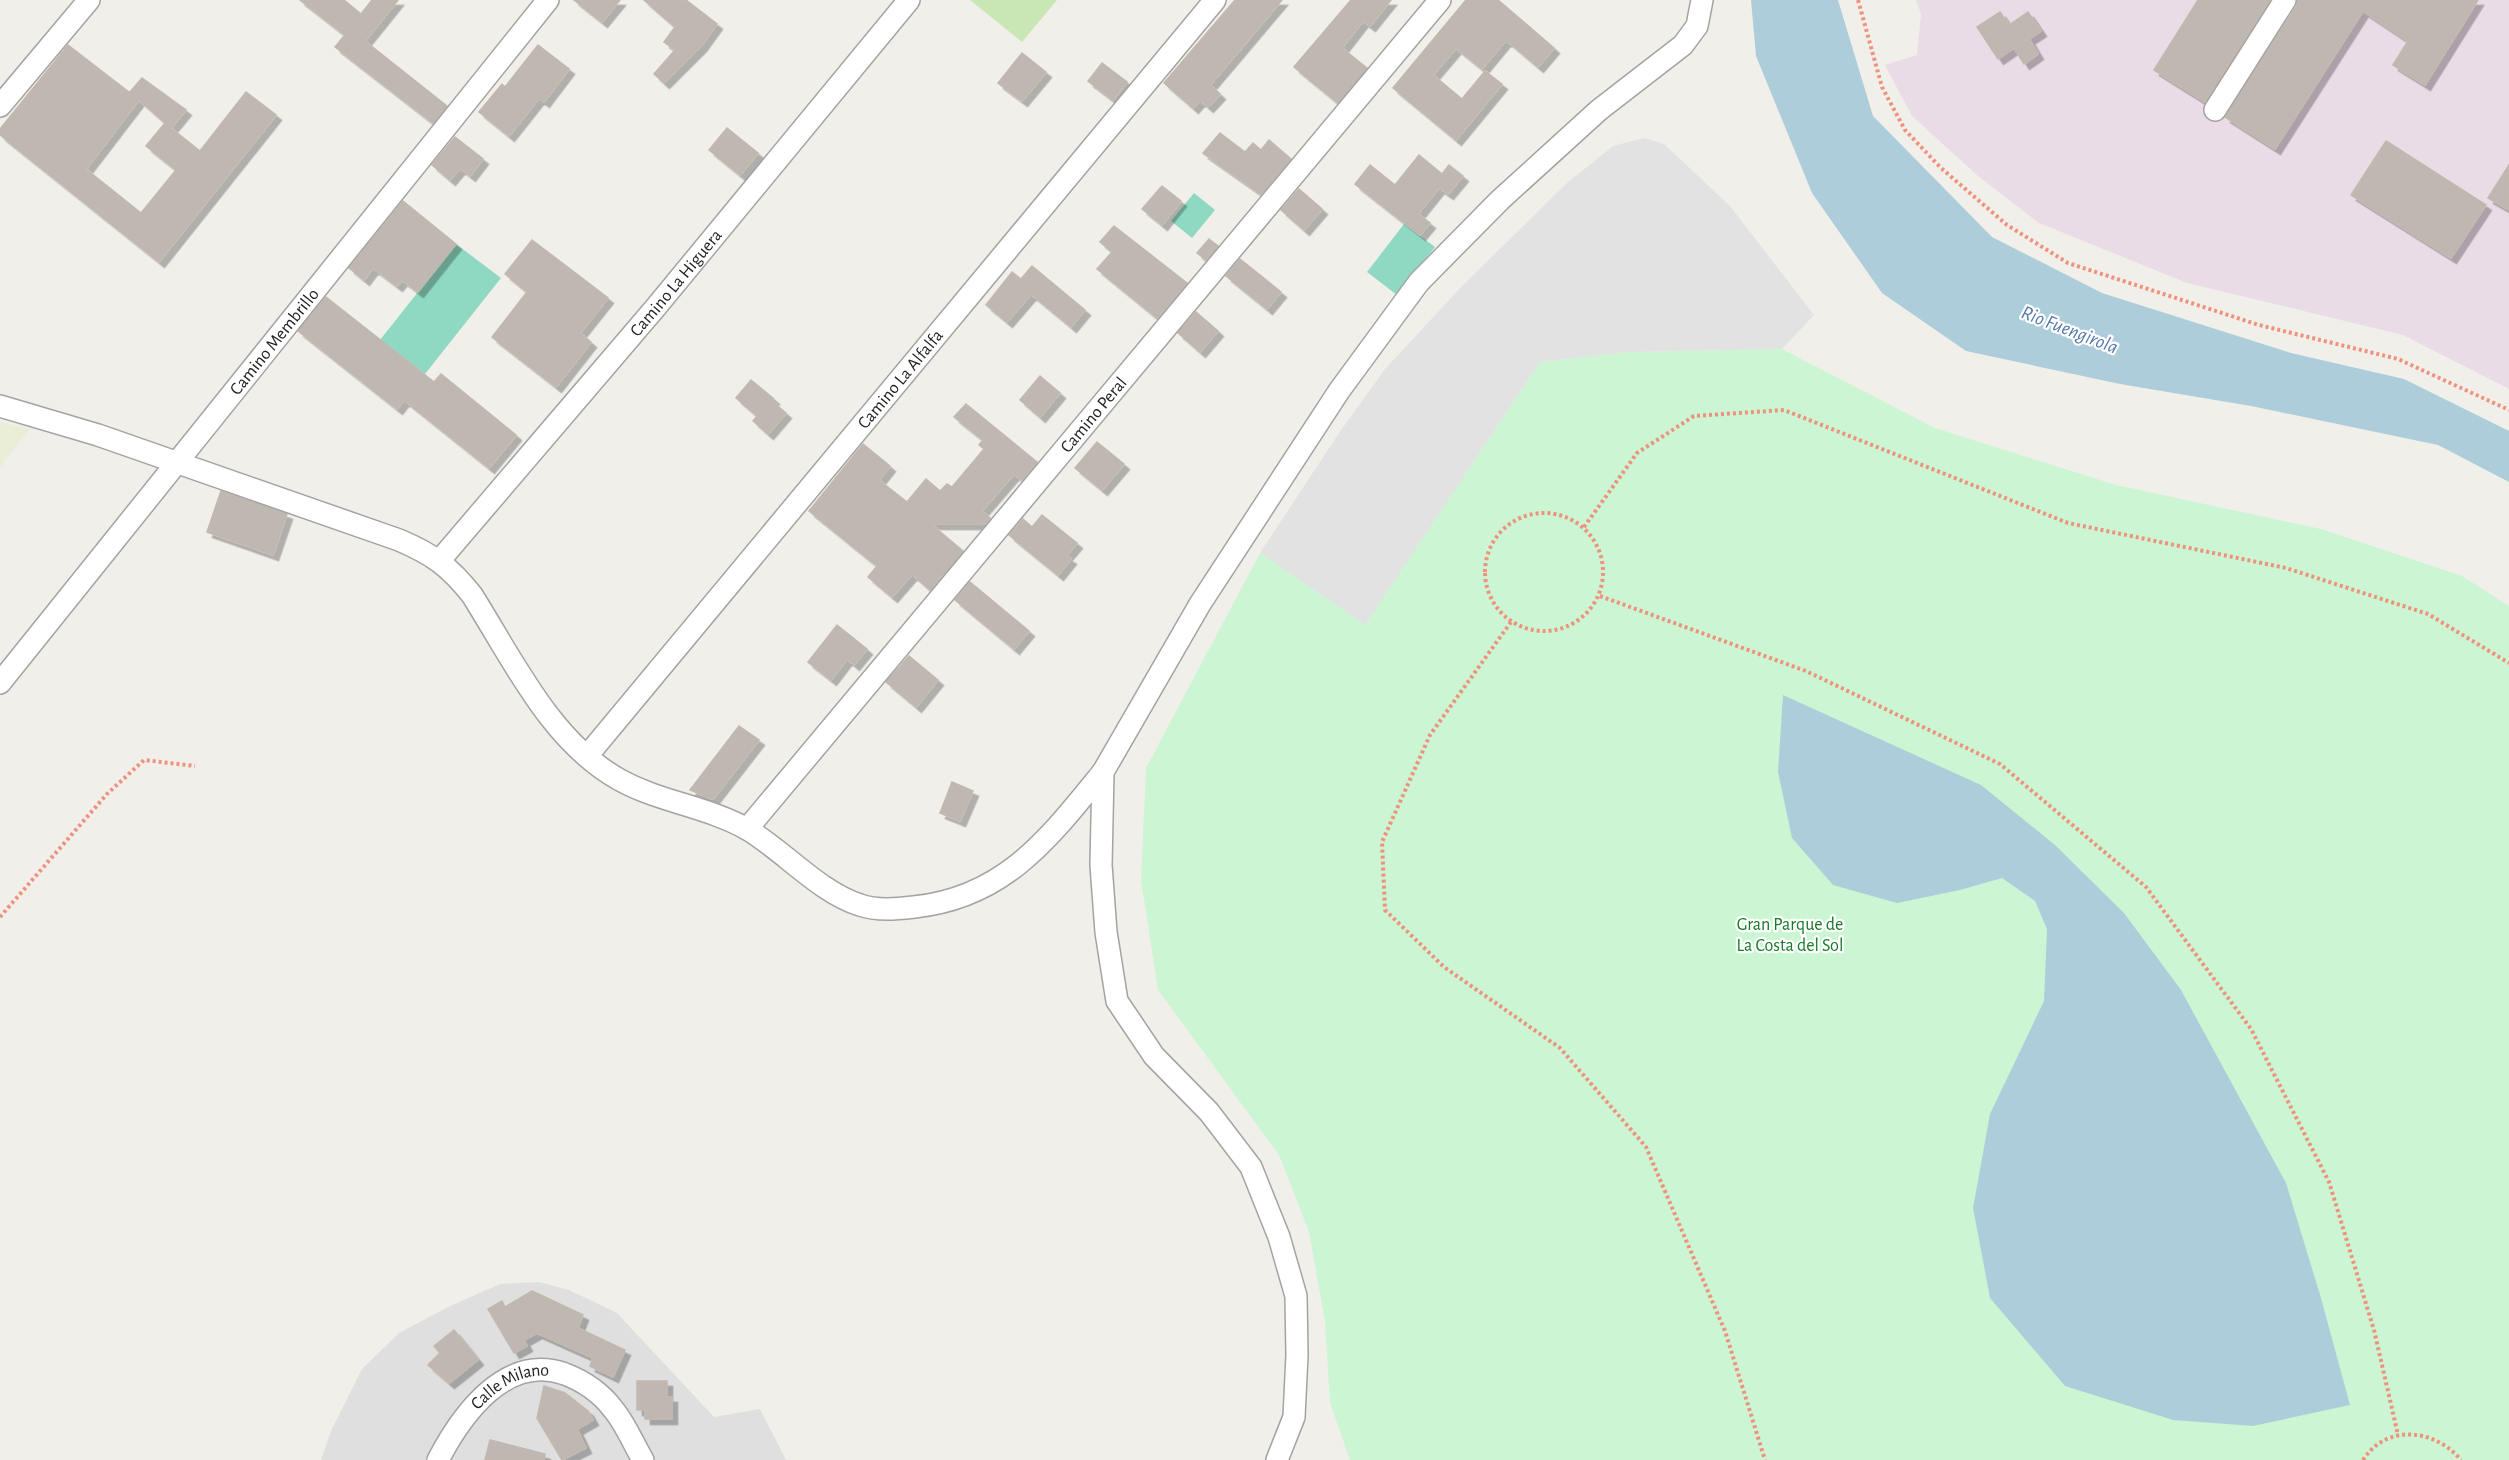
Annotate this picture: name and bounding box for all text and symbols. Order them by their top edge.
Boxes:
street label: Camino La Higuera [627,226,726,340]
street label: Camino Membrillo [227,285,323,399]
water label: Rio Fuengirola [2019,302,2121,358]
street label: Camino La Alfalfa [855,327,947,433]
street label: Camino Peral [1057,374,1131,457]
park label: Gran Parque de La Costa del Sol [1737,916,1843,955]
street label: Calle Milano [468,1362,550,1413]

